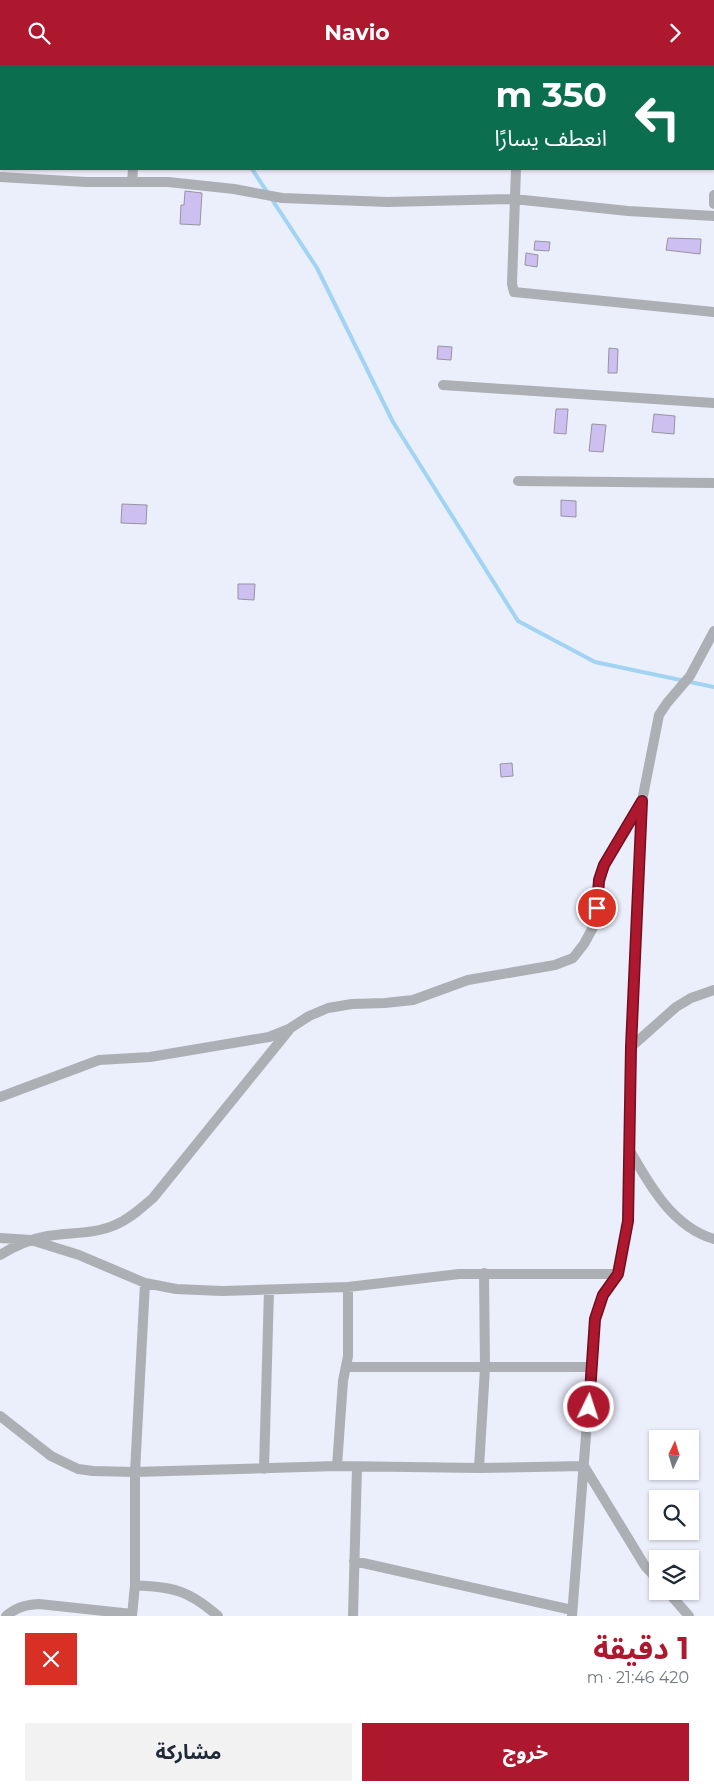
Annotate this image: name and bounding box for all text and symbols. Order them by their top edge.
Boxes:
icon: search [25,19,53,47]
text: Navio [324,19,390,46]
icon: forward [661,19,689,47]
text: 350 m [495,73,607,116]
icon: left [625,85,690,150]
text: انعطف يسارًا [494,125,607,152]
pin [576,887,618,929]
icon: arrive [583,894,611,922]
position arrow [562,1380,614,1432]
north arrow [649,1430,699,1480]
map controls [649,1430,699,1600]
button: search [649,1490,699,1540]
button: layers [649,1550,699,1600]
text: 1 دقيقة [593,1630,689,1667]
button: close [25,1633,77,1685]
text: 420 m · 21:46 [587,1668,689,1687]
button: مشاركة [25,1723,352,1781]
button: خروج [362,1723,689,1781]

